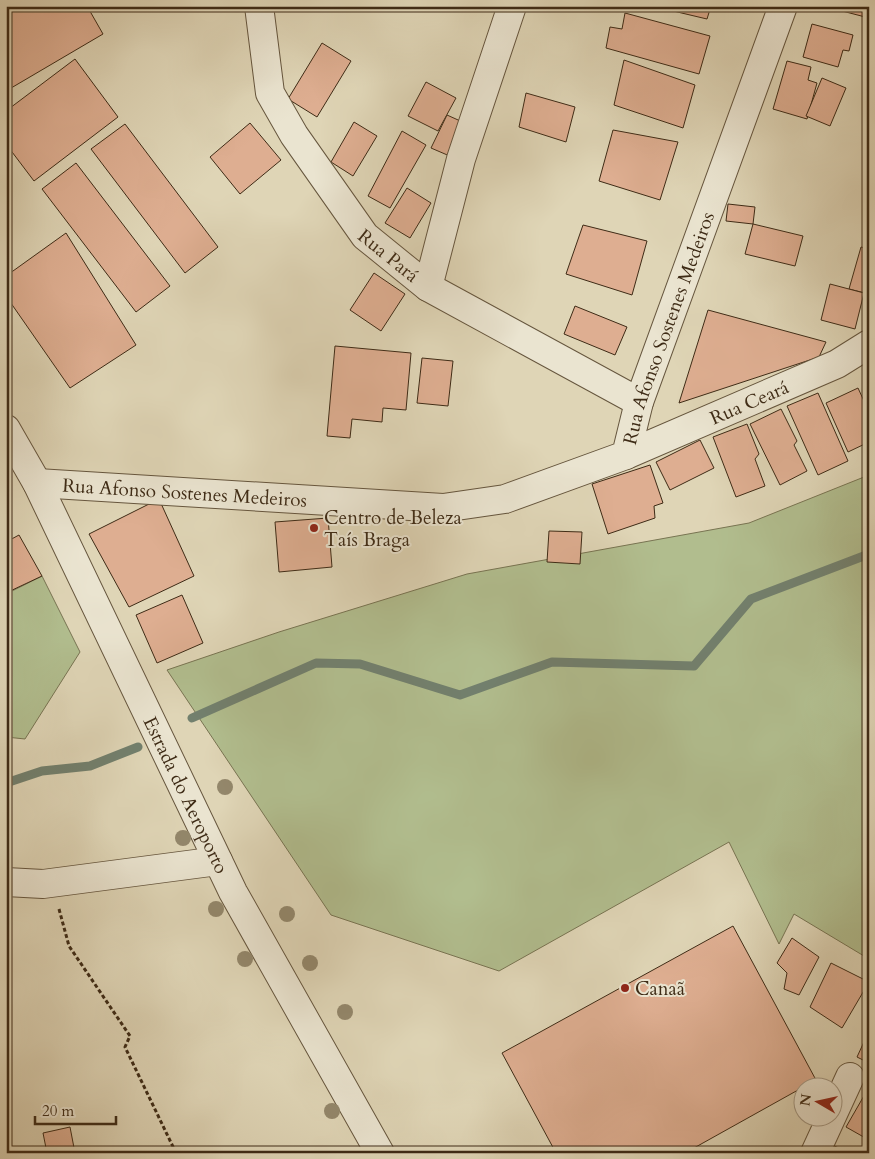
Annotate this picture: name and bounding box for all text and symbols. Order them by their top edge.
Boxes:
street label: Rua Afonso Sostenes Medeiros [617,208,721,447]
street label: Rua Pará [352,223,424,289]
street label: Rua Ceará [706,374,793,431]
street label: Rua Afonso Sostenes Medeiros [62,473,308,514]
place label: Centro de Beleza Taís Braga [324,505,462,553]
marker: Centro de Beleza Taís Braga [308,522,320,534]
street label: Estrada do Aeroporto [137,712,234,878]
place label: Canaã [635,976,686,1002]
marker: Canaã [619,982,631,994]
north arrow [792,1076,842,1126]
text: N [795,1093,816,1108]
scale bar [35,1094,116,1126]
text: 20 m [42,1101,74,1121]

